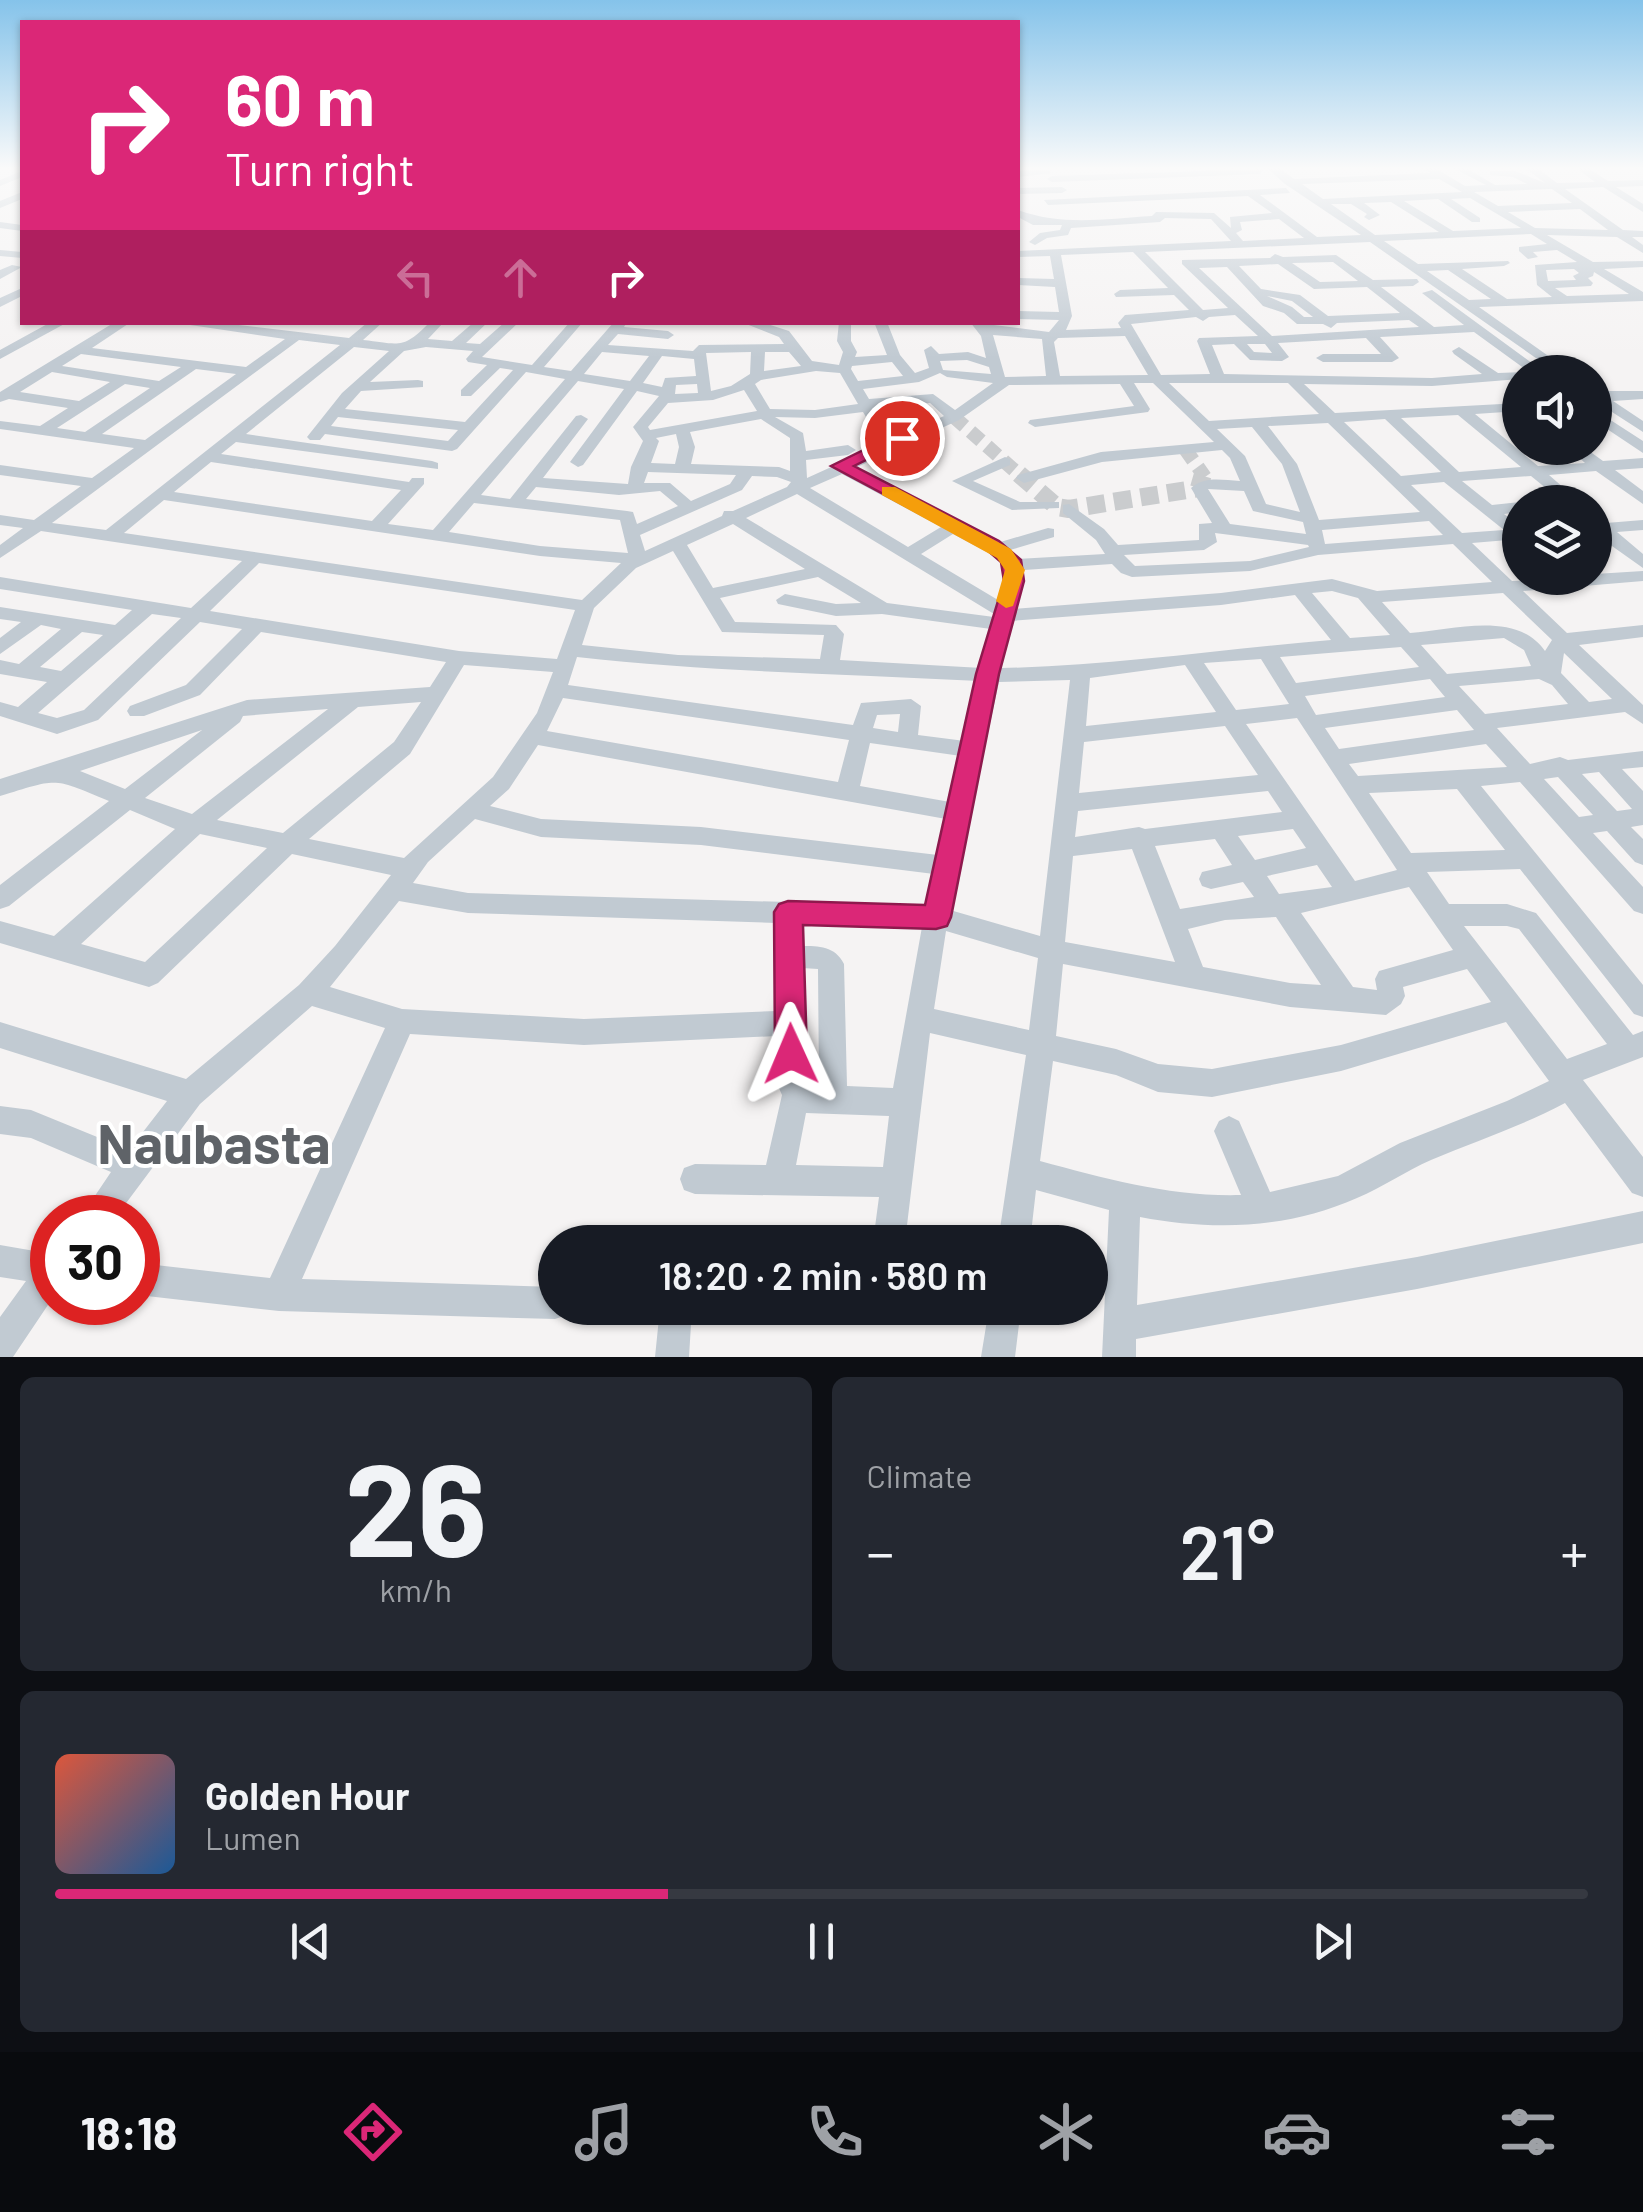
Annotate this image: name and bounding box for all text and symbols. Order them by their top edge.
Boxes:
text: 60 m [225,56,375,140]
icon: right [60,60,190,190]
text: Turn right [225,141,415,195]
icon: left [388,250,443,305]
icon: ahead [493,250,548,305]
icon: right [598,250,653,305]
map controls [1502,355,1612,595]
button: sound [1502,355,1612,465]
pin [860,396,945,481]
icon: arrive [875,411,930,466]
button: layers [1502,485,1612,595]
position arrow [739,1002,843,1106]
district label: Naubasta [97,1109,331,1175]
speed limit sign: 30 [30,1195,160,1325]
text: 18:20 · 2 min · 580 m [659,1252,987,1298]
text: 26 [344,1427,487,1583]
text: Climate [867,1456,972,1494]
text: 21° [1180,1505,1275,1595]
text: − [867,1518,894,1584]
text: + [1560,1518,1588,1584]
text: km/h [380,1570,452,1608]
text: Golden Hour [205,1772,410,1818]
text: Lumen [205,1818,301,1856]
icon: previous [283,1914,338,1969]
icon: pause [794,1914,849,1969]
icon: next [1305,1914,1360,1969]
icon: directions [338,2097,408,2167]
icon: music [569,2097,639,2167]
icon: phone [800,2097,870,2167]
icon: climate [1031,2097,1101,2167]
icon: car [1262,2097,1332,2167]
icon: filters [1493,2097,1563,2167]
text: 18:18 [80,2105,177,2159]

